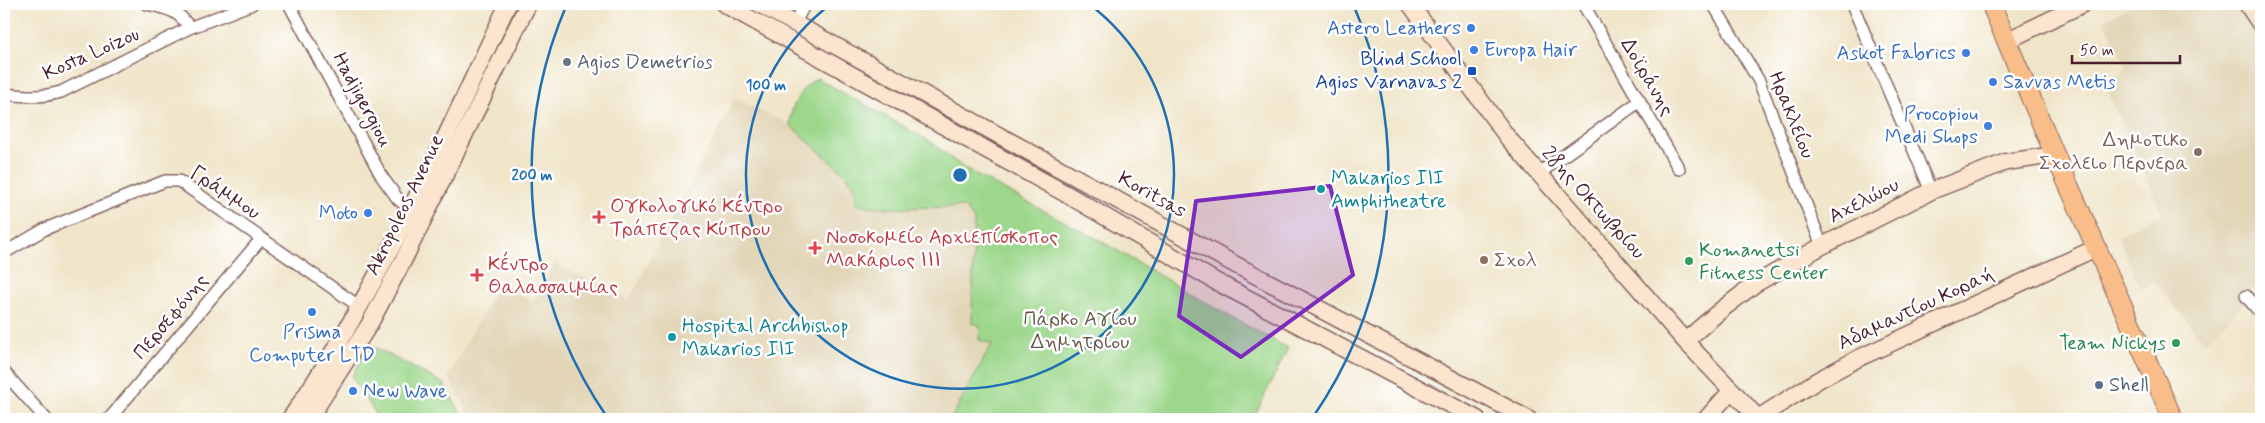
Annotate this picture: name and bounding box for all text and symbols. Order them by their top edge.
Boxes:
place label: Astero Leathers [1327,15,1461,42]
street label: Kosta Loizou [38,21,144,87]
marker: Astero Leathers [1465,22,1477,34]
scale bar [2072,32,2180,64]
street label: Δοϊράνης [1614,33,1680,121]
place label: Europa Hair [1484,37,1578,64]
place label: Askot Fabrics [1836,40,1956,67]
text: 50 m [2080,41,2114,61]
marker: Europa Hair [1468,44,1480,56]
place label: Blind School Agios Varnavas 2 [1315,46,1462,96]
marker: Askot Fabrics [1960,47,1972,59]
street label: Hadjigergiou [325,48,398,153]
place label: Agios Demetrios [577,49,713,76]
marker: Agios Demetrios [561,56,573,68]
marker: Blind School Agios Varnavas 2 [1466,65,1478,77]
street label: Ηρακλείου [1761,67,1821,163]
place label: Savvas Metis [2003,69,2116,96]
text: 100 m [746,76,786,96]
marker: Savvas Metis [1987,76,1999,88]
place label: Procopiou Medi Shops [1885,101,1978,151]
marker: Procopiou Medi Shops [1982,120,1994,132]
place label: Δημοτικο Σχολειο Περνερα [2039,127,2188,177]
street label: Akropoleos Avenue [359,130,451,280]
street label: 28ης Οκτωβρίου [1535,141,1651,265]
marker: Δημοτικο Σχολειο Περνερα [2192,146,2204,158]
street label: Γράμμου [185,160,265,226]
street label: Koritsas [1113,165,1191,225]
place label: Makarios III Amphitheatre [1331,165,1446,215]
text: 200 m [512,166,553,186]
centre of rings [951,166,969,184]
street label: Αχελώου [1824,172,1904,230]
marker: Makarios III Amphitheatre [1315,183,1327,195]
place label: Ογκολογικό Κέντρο Τράπεζας Κύπρου [610,193,783,243]
place label: Moto [319,200,358,227]
marker: Moto [362,207,374,219]
marker: Ογκολογικό Κέντρο Τράπεζας Κύπρου [592,210,606,224]
place label: Νοσοκομείο Αρχιεπίσκοπος Μακάριος ΙΙΙ [826,224,1058,274]
place label: Komanetsi Fitness Center [1699,237,1829,287]
marker: Νοσοκομείο Αρχιεπίσκοπος Μακάριος ΙΙΙ [808,241,822,255]
place label: Σχολ [1494,247,1537,274]
place label: Κέντρο Θαλασσαιμίας [488,251,618,301]
marker: Σχολ [1478,254,1490,266]
marker: Komanetsi Fitness Center [1683,255,1695,267]
street label: Αδαμαντίου Κοραή [1834,261,1998,357]
street label: Περσεφόνης [127,268,215,366]
marker: Κέντρο Θαλασσαιμίας [470,268,484,282]
marker: Prisma Computer LTD [306,306,318,318]
park label: Πάρκο Αγίου Δημητρίου [1024,306,1136,356]
place label: Hospital Archbishop Makarios III [682,313,848,363]
place label: Prisma Computer LTD [249,319,375,369]
place label: Team Nickys [2059,330,2166,357]
marker: Hospital Archbishop Makarios III [666,331,678,343]
marker: Team Nickys [2170,337,2182,349]
place label: Shell [2109,372,2149,399]
place label: New Wave [363,378,447,405]
marker: Shell [2093,379,2105,391]
marker: New Wave [347,385,359,397]

